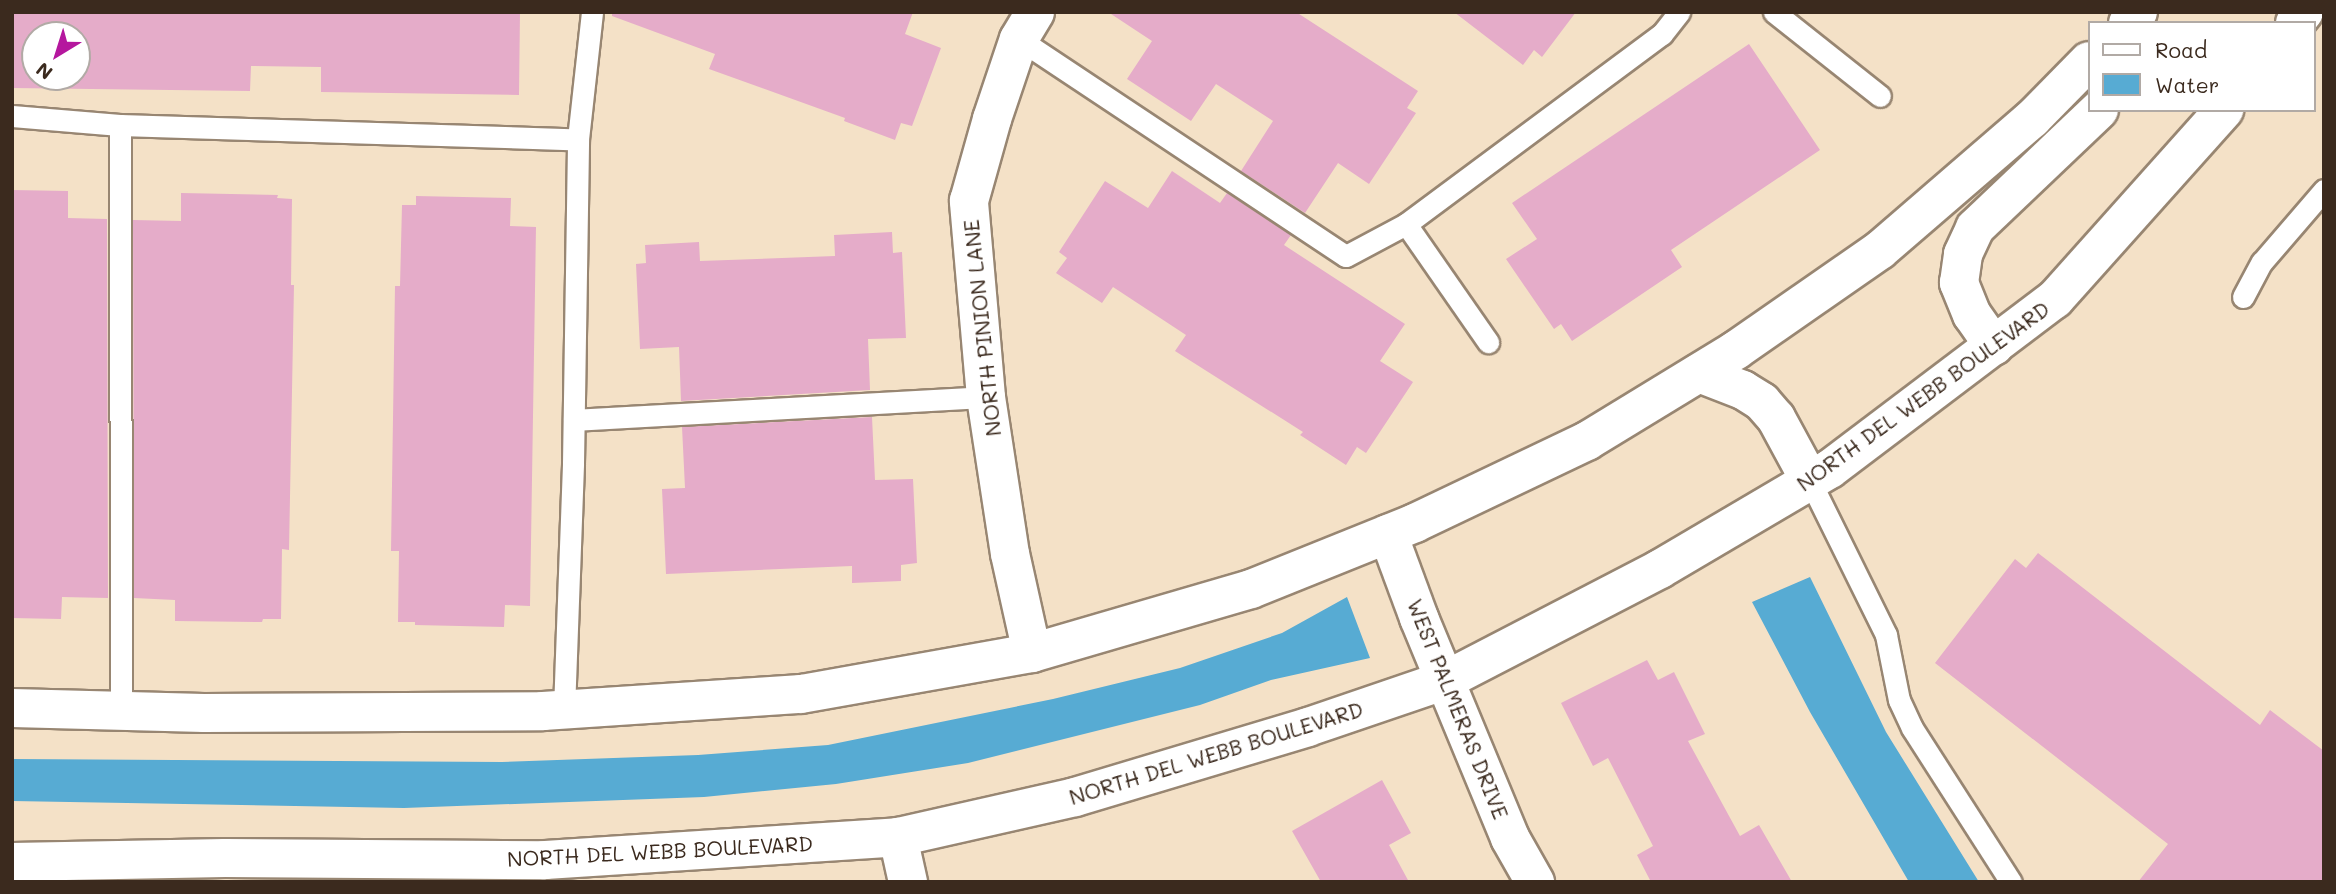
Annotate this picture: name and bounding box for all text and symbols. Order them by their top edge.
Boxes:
north arrow [21,21,91,91]
legend [2088,21,2315,112]
text: Road [2155,36,2207,63]
text: N [31,57,57,86]
text: Water [2155,71,2219,98]
street label: NORTH PINION LANE [958,218,1006,438]
street label: NORTH DEL WEBB BOULEVARD [1792,296,2054,496]
street label: WEST PALMERAS DRIVE [1402,595,1514,823]
street label: NORTH DEL WEBB BOULEVARD [1066,696,1366,810]
street label: NORTH DEL WEBB BOULEVARD [507,830,813,872]

